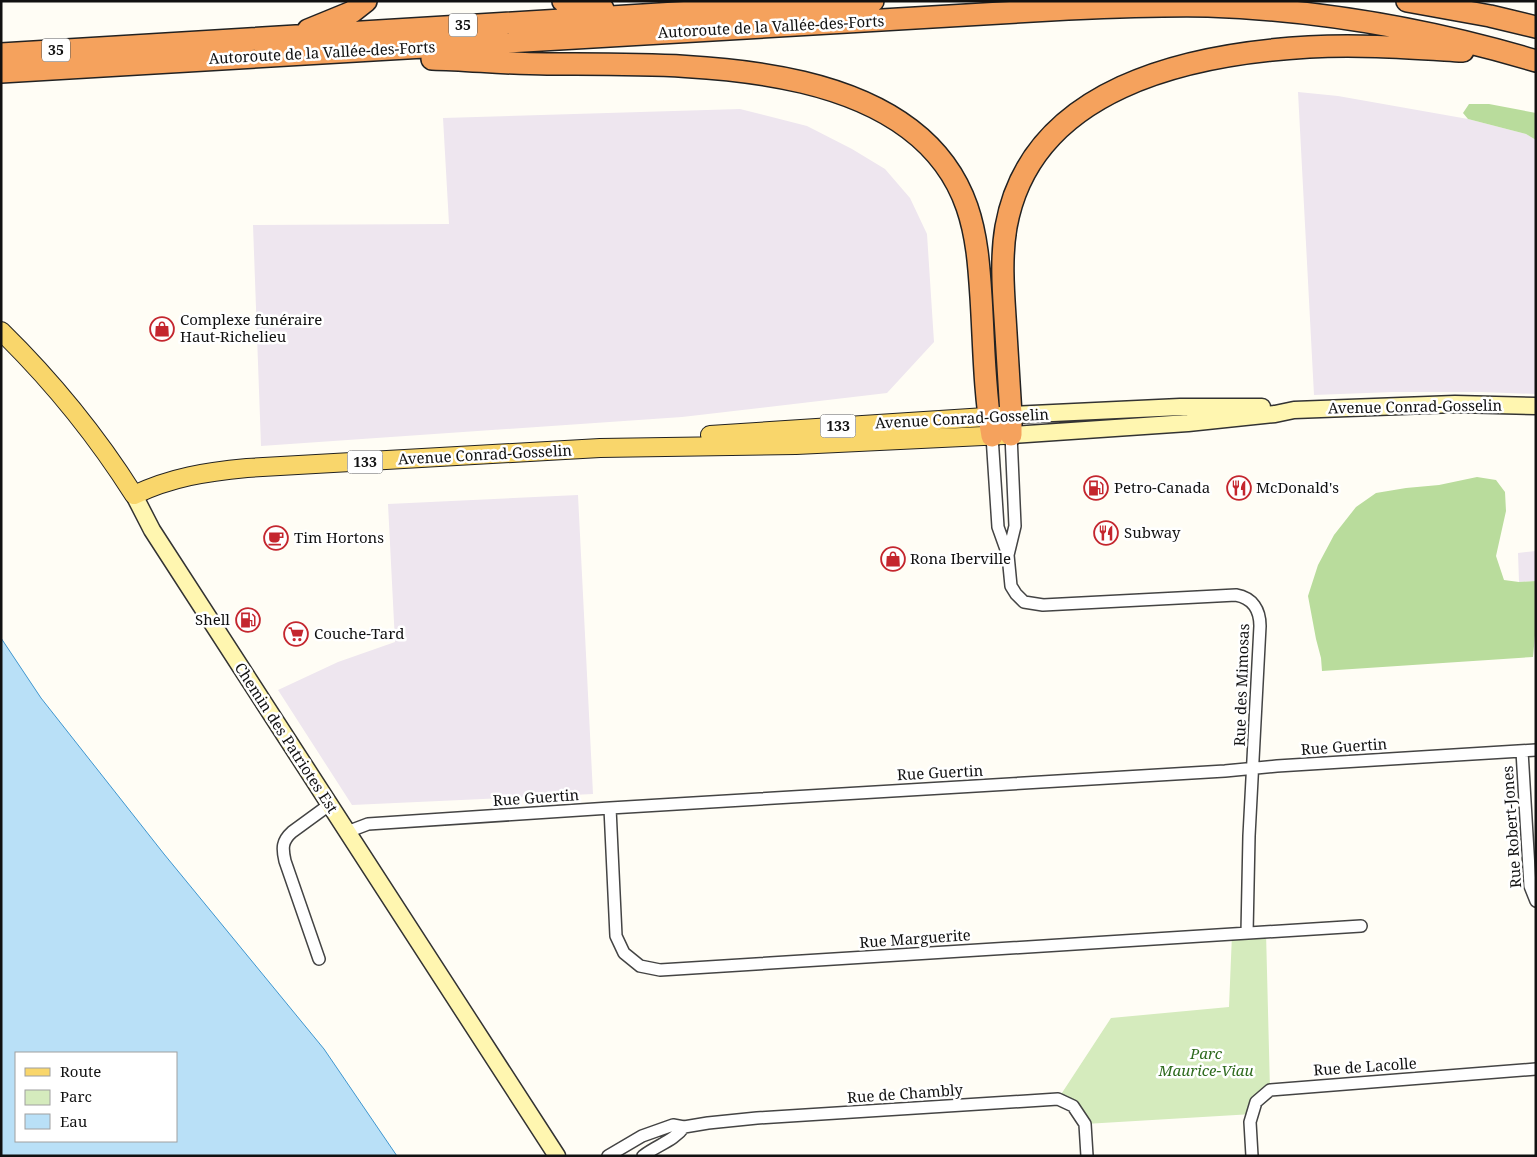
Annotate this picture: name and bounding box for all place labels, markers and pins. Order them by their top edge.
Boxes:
place label: Complexe funéraire Haut-Richelieu [180,309,322,346]
shop icon: Complexe funéraire Haut-Richelieu [149,316,175,342]
fuel station icon: Petro-Canada [1083,475,1109,501]
restaurant icon: McDonald's [1226,475,1252,501]
place label: Petro-Canada [1114,477,1210,497]
place label: McDonald's [1256,477,1339,497]
restaurant icon: Subway [1093,520,1119,546]
place label: Subway [1124,522,1181,542]
cafe icon: Tim Hortons [263,525,289,551]
place label: Tim Hortons [294,527,384,547]
shop icon: Rona Iberville [880,546,906,572]
place label: Rona Iberville [910,548,1011,568]
fuel station icon: Shell [235,607,261,633]
place label: Shell [195,609,230,629]
supermarket icon: Couche-Tard [283,621,309,647]
place label: Couche-Tard [314,623,404,643]

